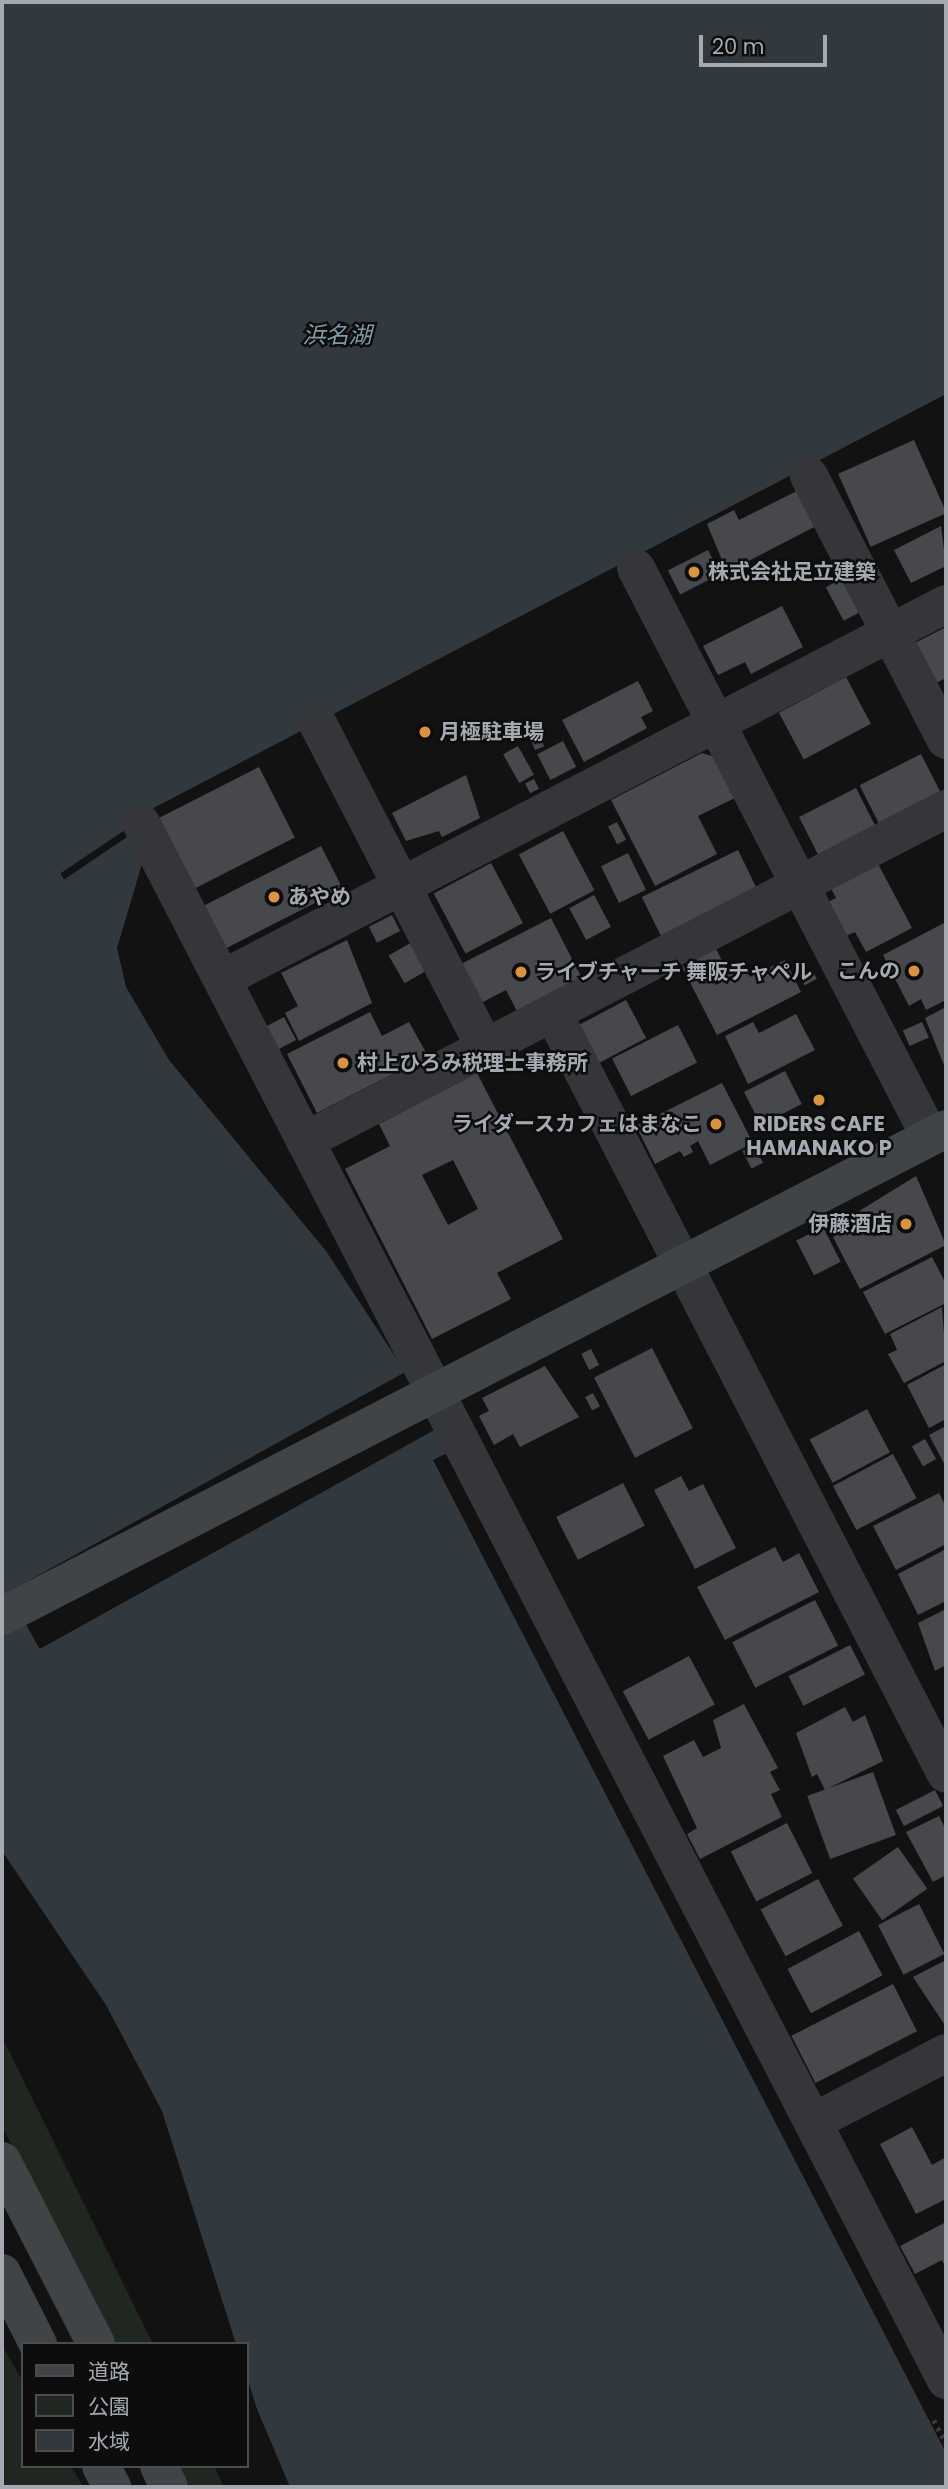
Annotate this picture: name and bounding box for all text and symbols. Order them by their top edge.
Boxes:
scale bar [703,21,831,65]
text: 20 m [712,32,765,61]
water label: 浜名湖 [303,321,371,349]
place label: 株式会社足立建築 [708,559,876,585]
marker: 株式会社足立建築 [686,564,702,580]
place label: 月極駐車場 [439,719,544,745]
marker: 月極駐車場 [417,724,433,740]
place label: あやめ [288,884,351,910]
marker: あやめ [266,889,282,905]
place label: こんの [837,958,900,984]
place label: ライブチャーチ 舞阪チャペル [535,959,812,985]
marker: こんの [906,963,922,979]
marker: ライブチャーチ 舞阪チャペル [513,964,529,980]
place label: 村上ひろみ税理士事務所 [357,1050,588,1076]
marker: 村上ひろみ税理士事務所 [335,1055,351,1071]
marker: RIDERS CAFE HAMANAKO P [811,1092,827,1108]
place label: ライダースカフェはまなこ [450,1111,702,1137]
place label: RIDERS CAFE HAMANAKO P [746,1111,892,1161]
marker: ライダースカフェはまなこ [708,1116,724,1132]
place label: 伊藤酒店 [808,1211,892,1237]
marker: 伊藤酒店 [898,1216,914,1232]
legend [21,2342,248,2468]
text: 道路 [88,2357,130,2386]
text: 公園 [88,2392,130,2421]
text: 水域 [88,2427,130,2456]

